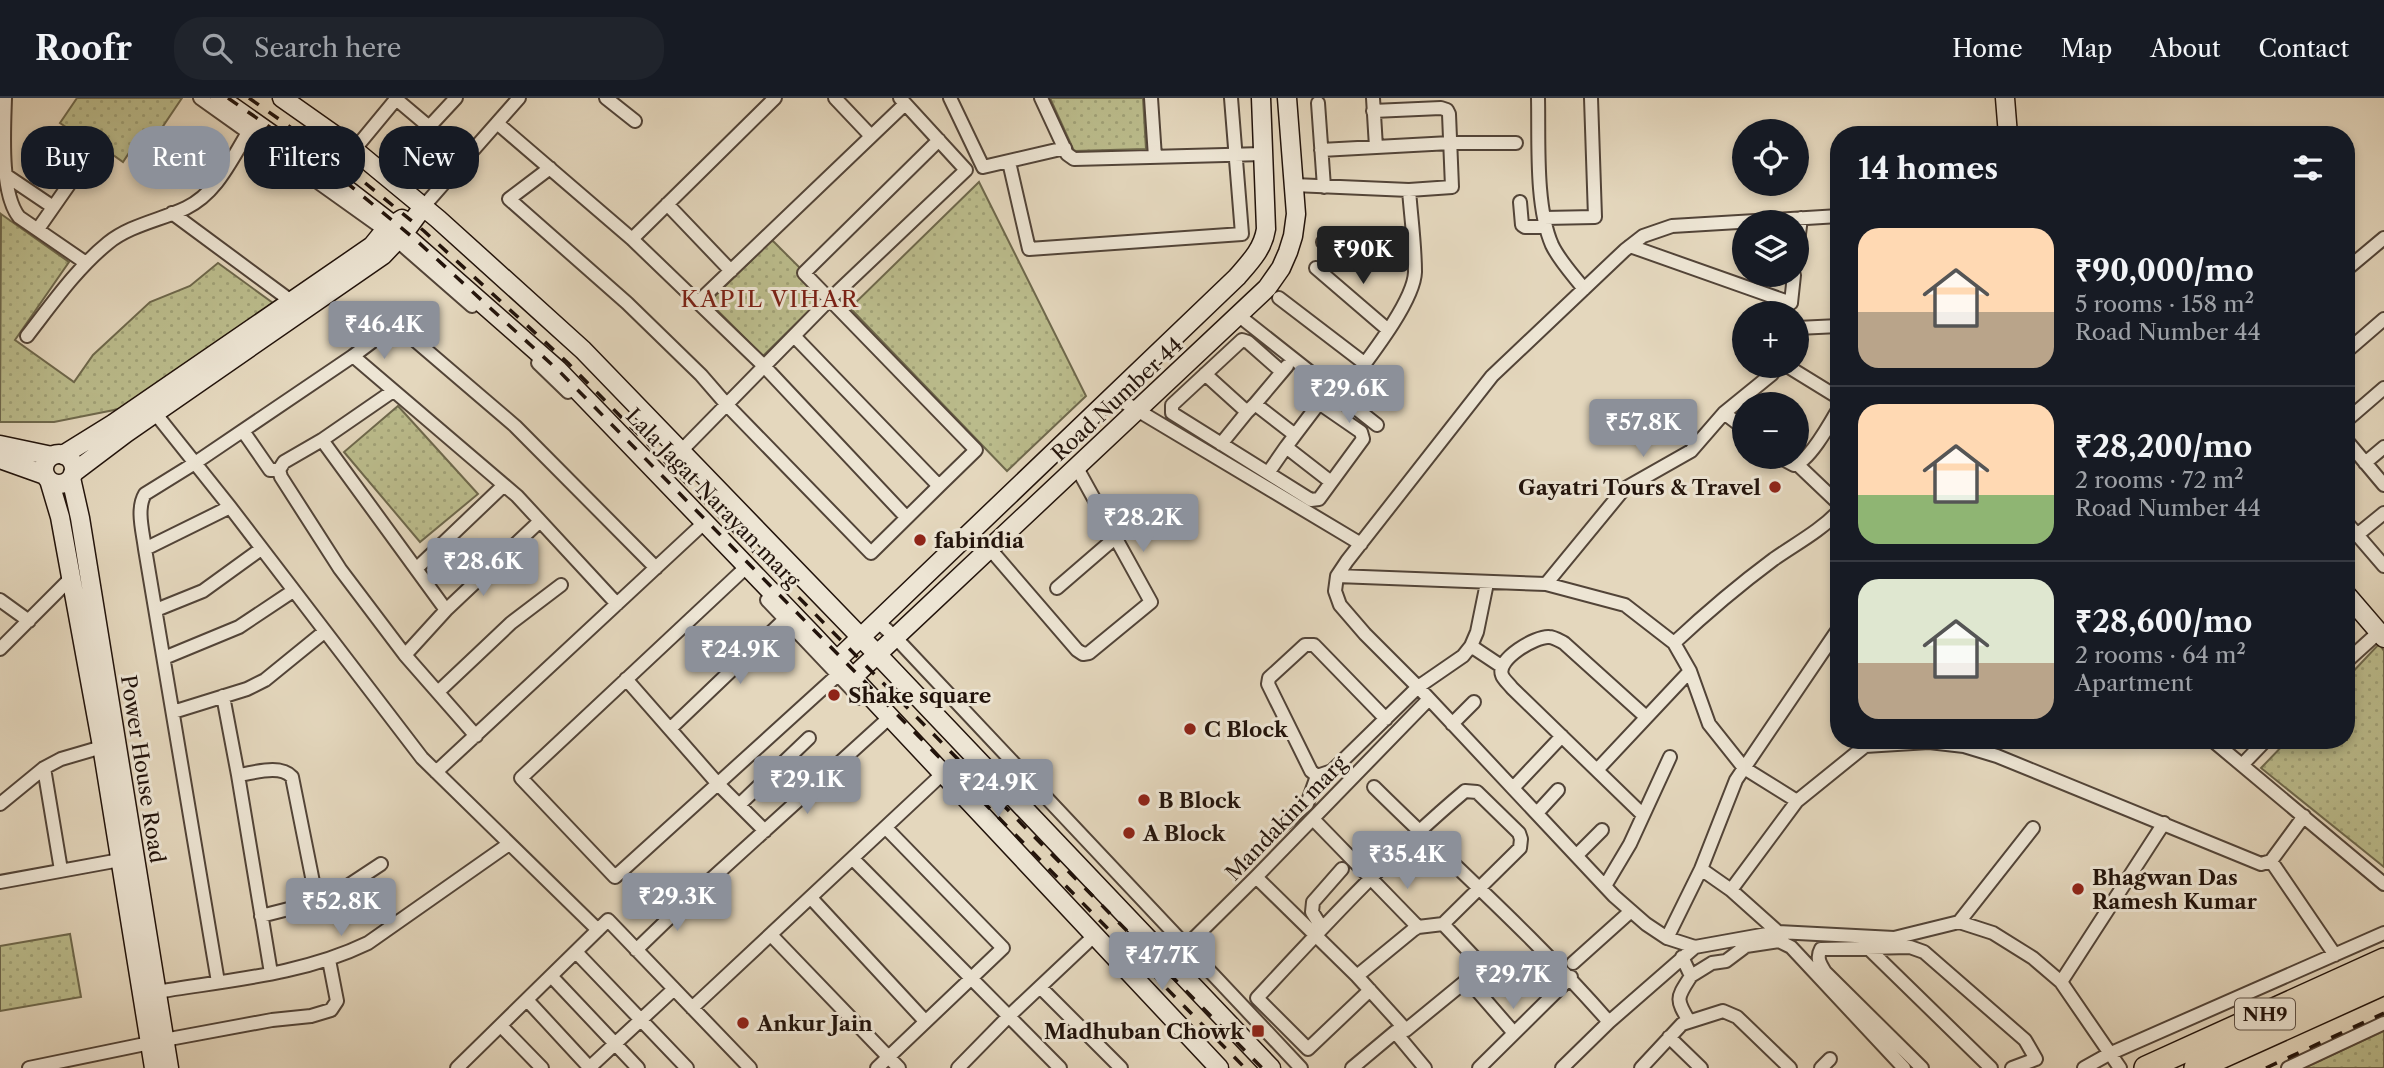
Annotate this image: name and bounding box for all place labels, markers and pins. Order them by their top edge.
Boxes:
pin: ₹90K [1322,226,1404,286]
pin: ₹46.4K [327,302,441,361]
pin: ₹29.6K [1292,366,1406,425]
pin: ₹57.8K [1586,400,1700,459]
place label: Gayatri Tours & Travel [1518,475,1761,500]
marker: Gayatri Tours & Travel [1767,479,1783,495]
pin: ₹28.2K [1086,494,1200,554]
place label: fabindia [934,528,1025,553]
marker: fabindia [912,532,928,548]
pin: ₹28.6K [426,538,540,598]
pin: ₹24.9K [683,626,797,686]
place label: Shake square [848,683,991,708]
marker: Shake square [826,687,842,703]
place label: C Block [1204,717,1289,742]
marker: C Block [1182,721,1198,737]
pin: ₹29.1K [750,756,864,816]
pin: ₹24.9K [941,760,1055,819]
place label: B Block [1158,788,1242,813]
marker: B Block [1136,792,1152,808]
place label: A Block [1142,821,1226,846]
marker: A Block [1121,825,1137,841]
pin: ₹35.4K [1350,832,1464,891]
place label: Bhagwan Das Ramesh Kumar [2092,865,2258,914]
pin: ₹29.3K [620,874,734,933]
pin: ₹52.8K [284,878,398,938]
marker: Bhagwan Das Ramesh Kumar [2070,881,2086,897]
pin: ₹47.7K [1105,932,1219,992]
pin: ₹29.7K [1456,951,1570,1011]
place label: Ankur Jain [756,1011,873,1036]
marker: Ankur Jain [735,1015,751,1031]
place label: Madhuban Chowk [1044,1019,1245,1044]
marker: Madhuban Chowk [1250,1023,1266,1039]

